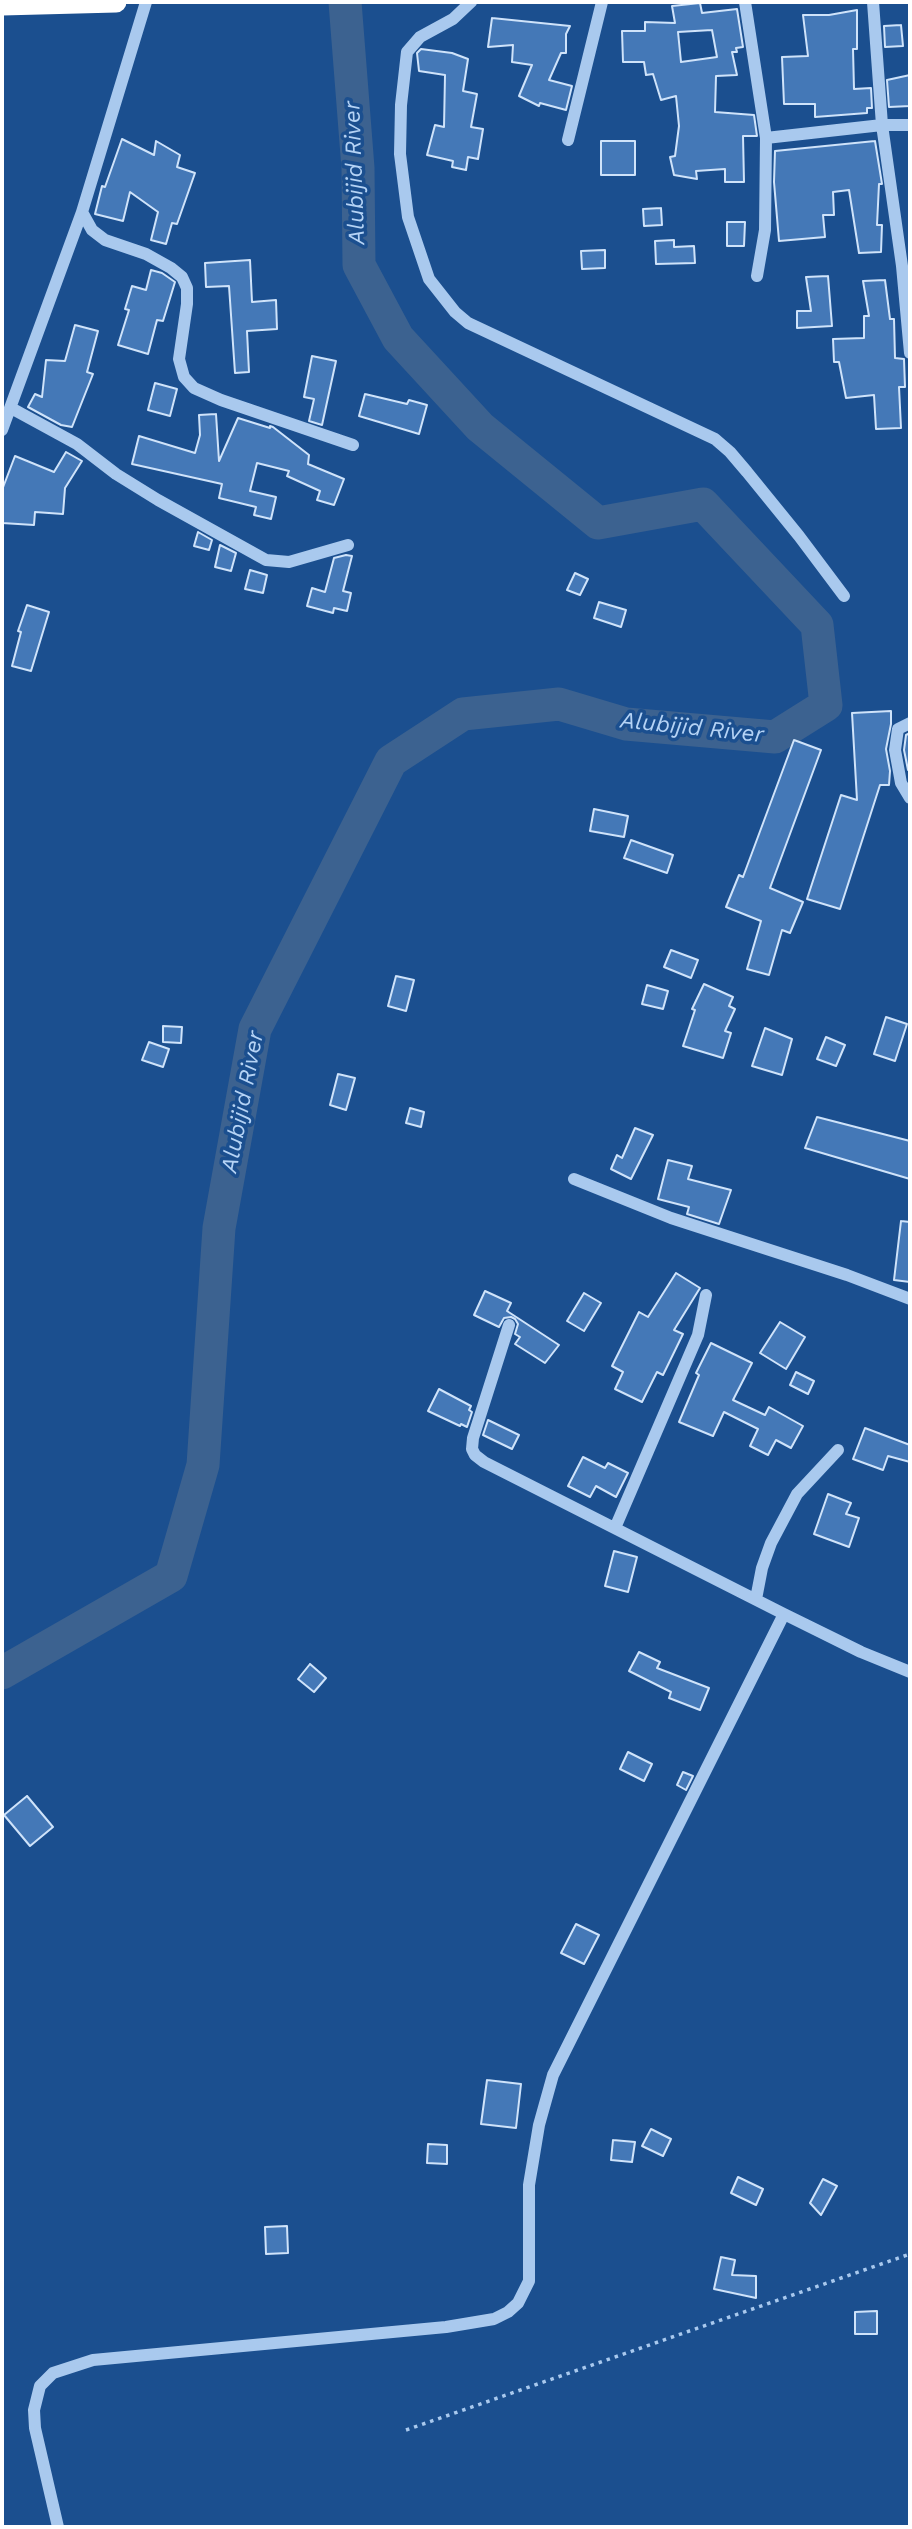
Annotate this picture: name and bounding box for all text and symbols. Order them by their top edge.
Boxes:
water label: Alubijid River [339,101,371,245]
water label: Alubijid River [619,707,765,749]
water label: Alubijid River [216,1029,270,1175]

